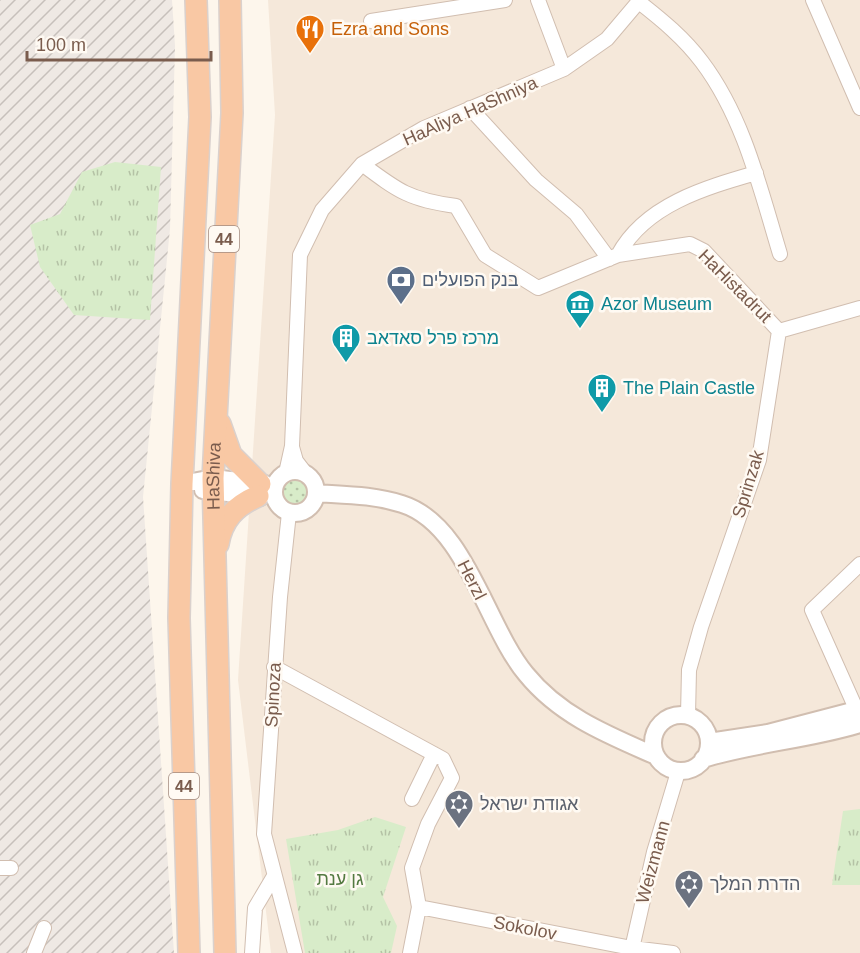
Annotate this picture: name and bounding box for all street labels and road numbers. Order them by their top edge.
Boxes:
street label: HaAliya HaShniya [400,72,541,150]
road number: 44 [209,226,239,252]
street label: HaHistadrut [694,245,776,327]
street label: HaShiva [203,441,225,510]
street label: Sprinzak [728,447,768,520]
street label: Herzl [454,557,490,603]
street label: Spinoza [261,661,285,728]
road number: 44 [169,773,199,799]
street label: Weizmann [632,819,674,905]
street label: Sokolov [492,912,558,944]

